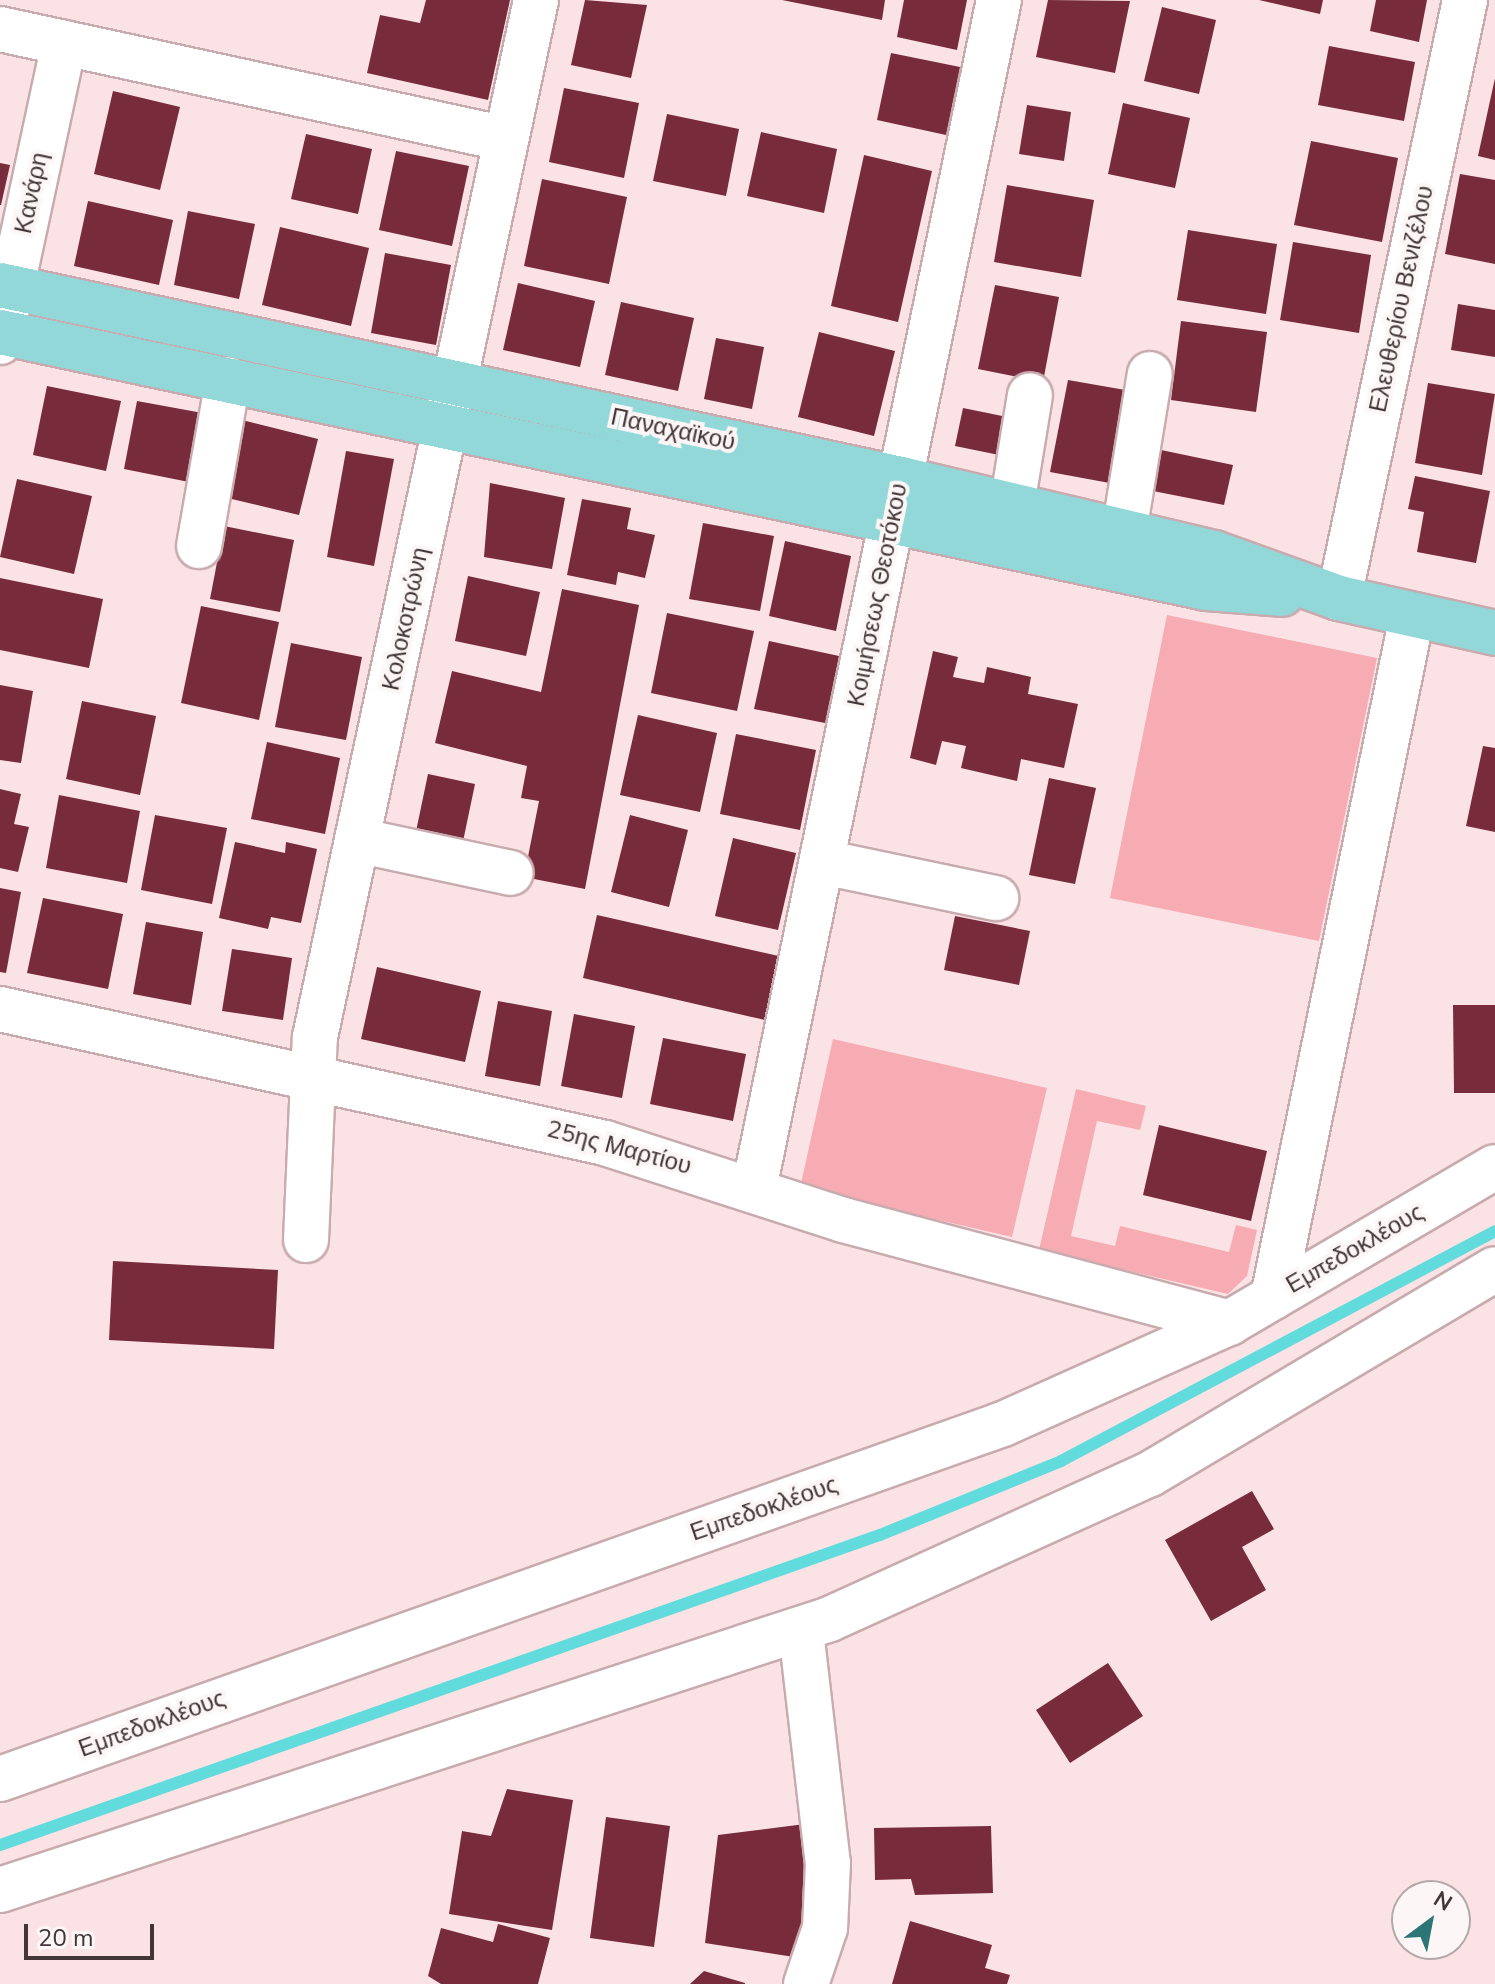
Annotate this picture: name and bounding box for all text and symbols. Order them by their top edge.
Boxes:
street label: Κανάρη [9,150,55,236]
street label: Ελευθερίου Βενιζέλου [1364,183,1440,415]
street label: Παναχαϊκού [608,403,738,457]
street label: Κοιμήσεως Θεοτόκου [842,481,914,709]
street label: Κολοκοτρώνη [377,545,435,693]
street label: 25ης Μαρτίου [544,1115,694,1181]
street label: Εμπεδοκλέους [1281,1198,1429,1300]
street label: Εμπεδοκλέους [687,1470,841,1548]
street label: Εμπεδοκλέους [75,1684,229,1764]
north arrow [1391,1880,1471,1960]
text: N [1428,1884,1458,1918]
scale bar [28,1908,158,1958]
text: 20 m [38,1922,94,1954]

